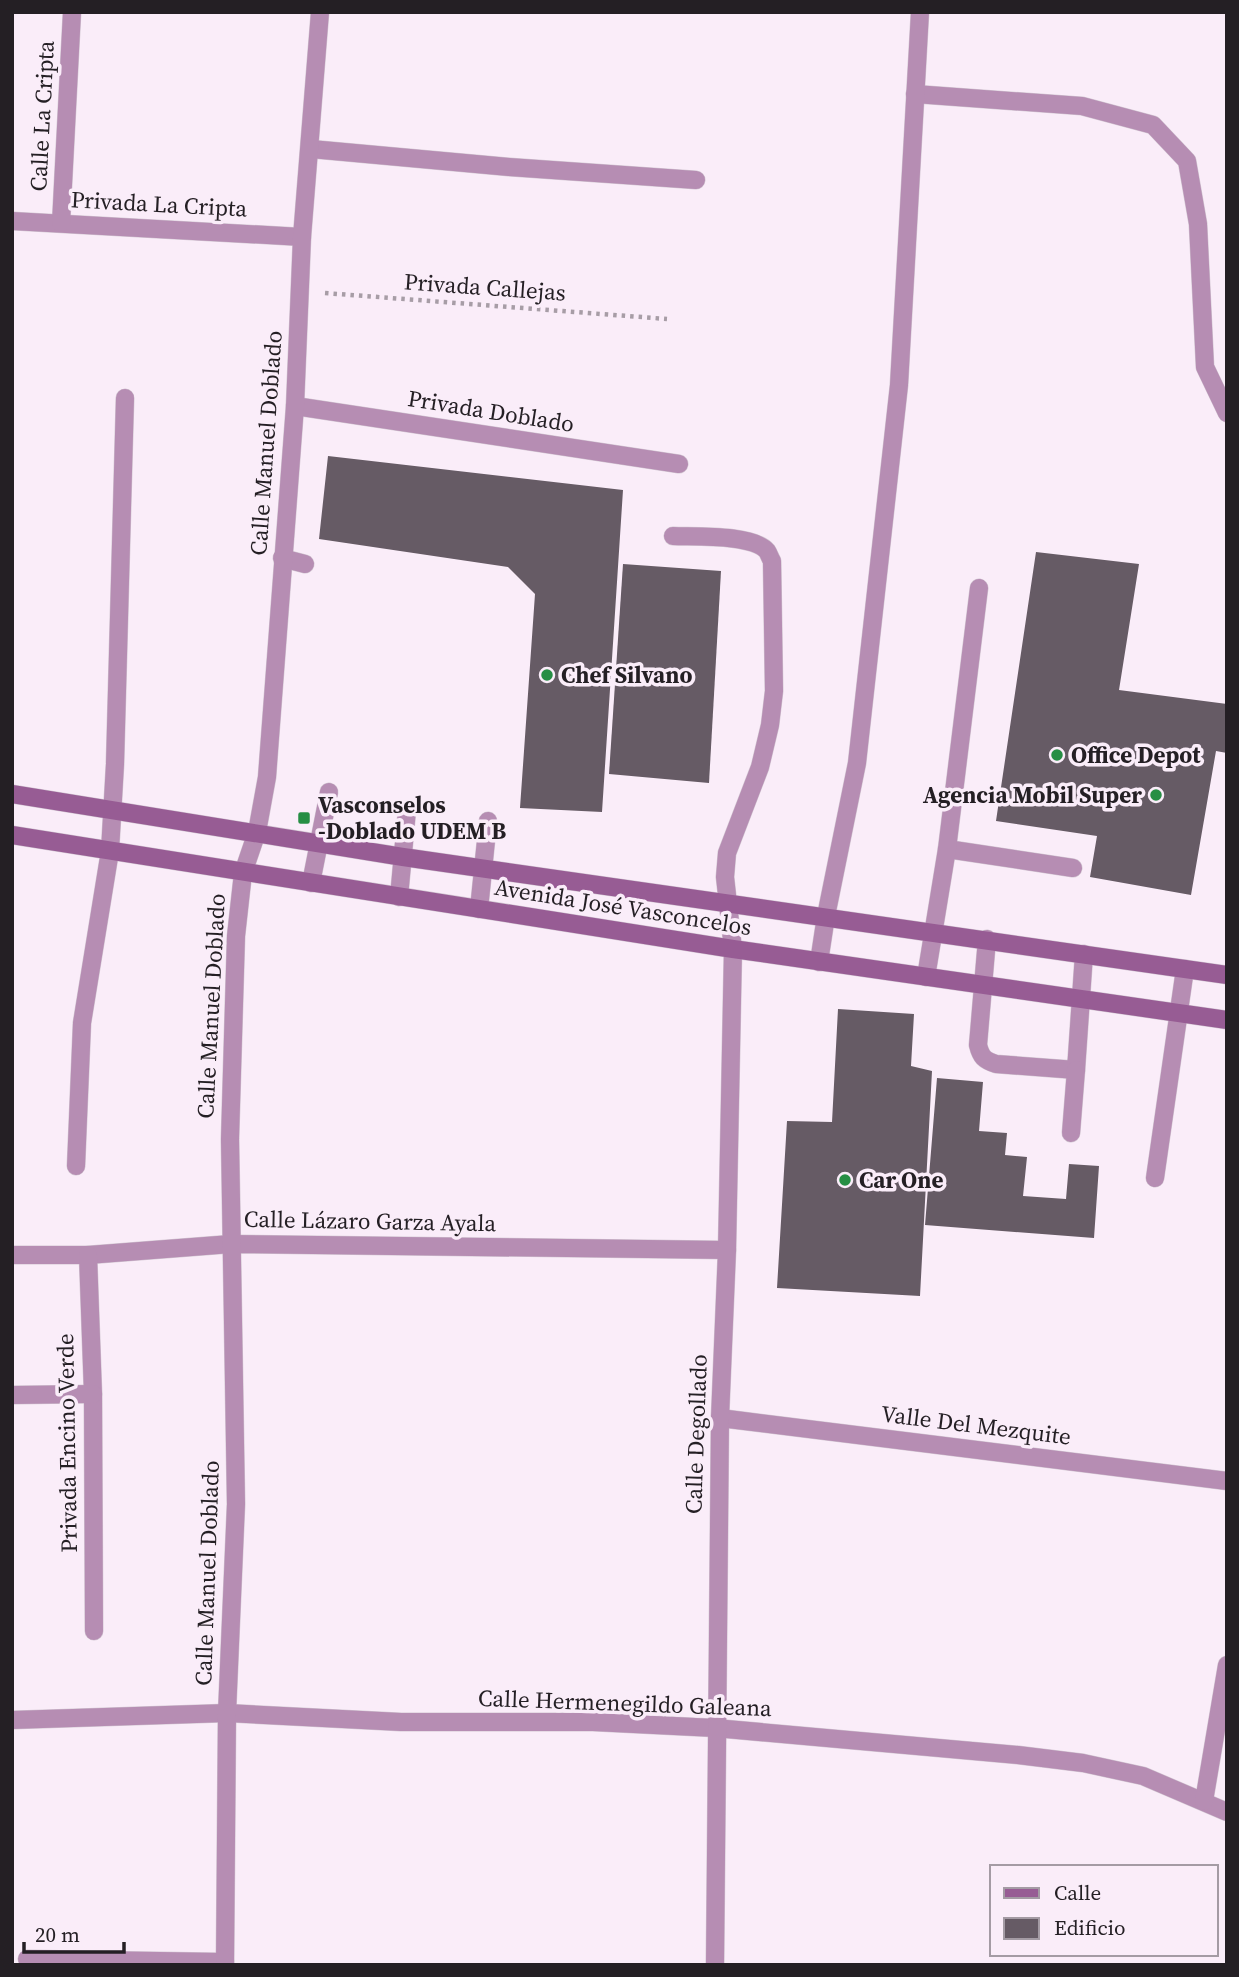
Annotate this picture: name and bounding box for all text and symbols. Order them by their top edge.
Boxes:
street label: Calle La Cripta [22,39,62,192]
street label: Privada La Cripta [70,183,248,225]
street label: Privada Callejas [403,265,567,309]
street label: Calle Manuel Doblado [242,329,290,557]
street label: Privada Doblado [405,382,577,440]
place label: Chef Silvano [561,659,692,691]
marker: Chef Silvano [539,667,555,683]
place label: Office Depot [1071,739,1201,771]
marker: Office Depot [1049,747,1065,763]
place label: Agencia Mobil Super [923,779,1142,811]
marker: Agencia Mobil Super [1148,787,1164,803]
place label: Vasconselos -Doblado UDEM B [318,789,506,847]
marker: Vasconselos -Doblado UDEM B [296,810,312,826]
street label: Avenida José Vasconcelos [492,871,754,943]
street label: Calle Manuel Doblado [189,893,233,1119]
place label: Car One [859,1164,943,1196]
marker: Car One [837,1172,853,1188]
street label: Calle Lázaro Garza Ayala [244,1203,497,1239]
street label: Privada Encino Verde [49,1333,85,1553]
street label: Calle Degollado [677,1353,715,1515]
street label: Valle Del Mezquite [879,1397,1073,1453]
street label: Calle Manuel Doblado [187,1460,227,1686]
street label: Calle Hermenegildo Galeana [478,1682,773,1724]
legend [990,1865,1218,1956]
text: Calle [1054,1878,1101,1907]
scale bar [24,1910,124,1954]
text: Edificio [1054,1913,1126,1942]
text: 20 m [35,1920,80,1949]

